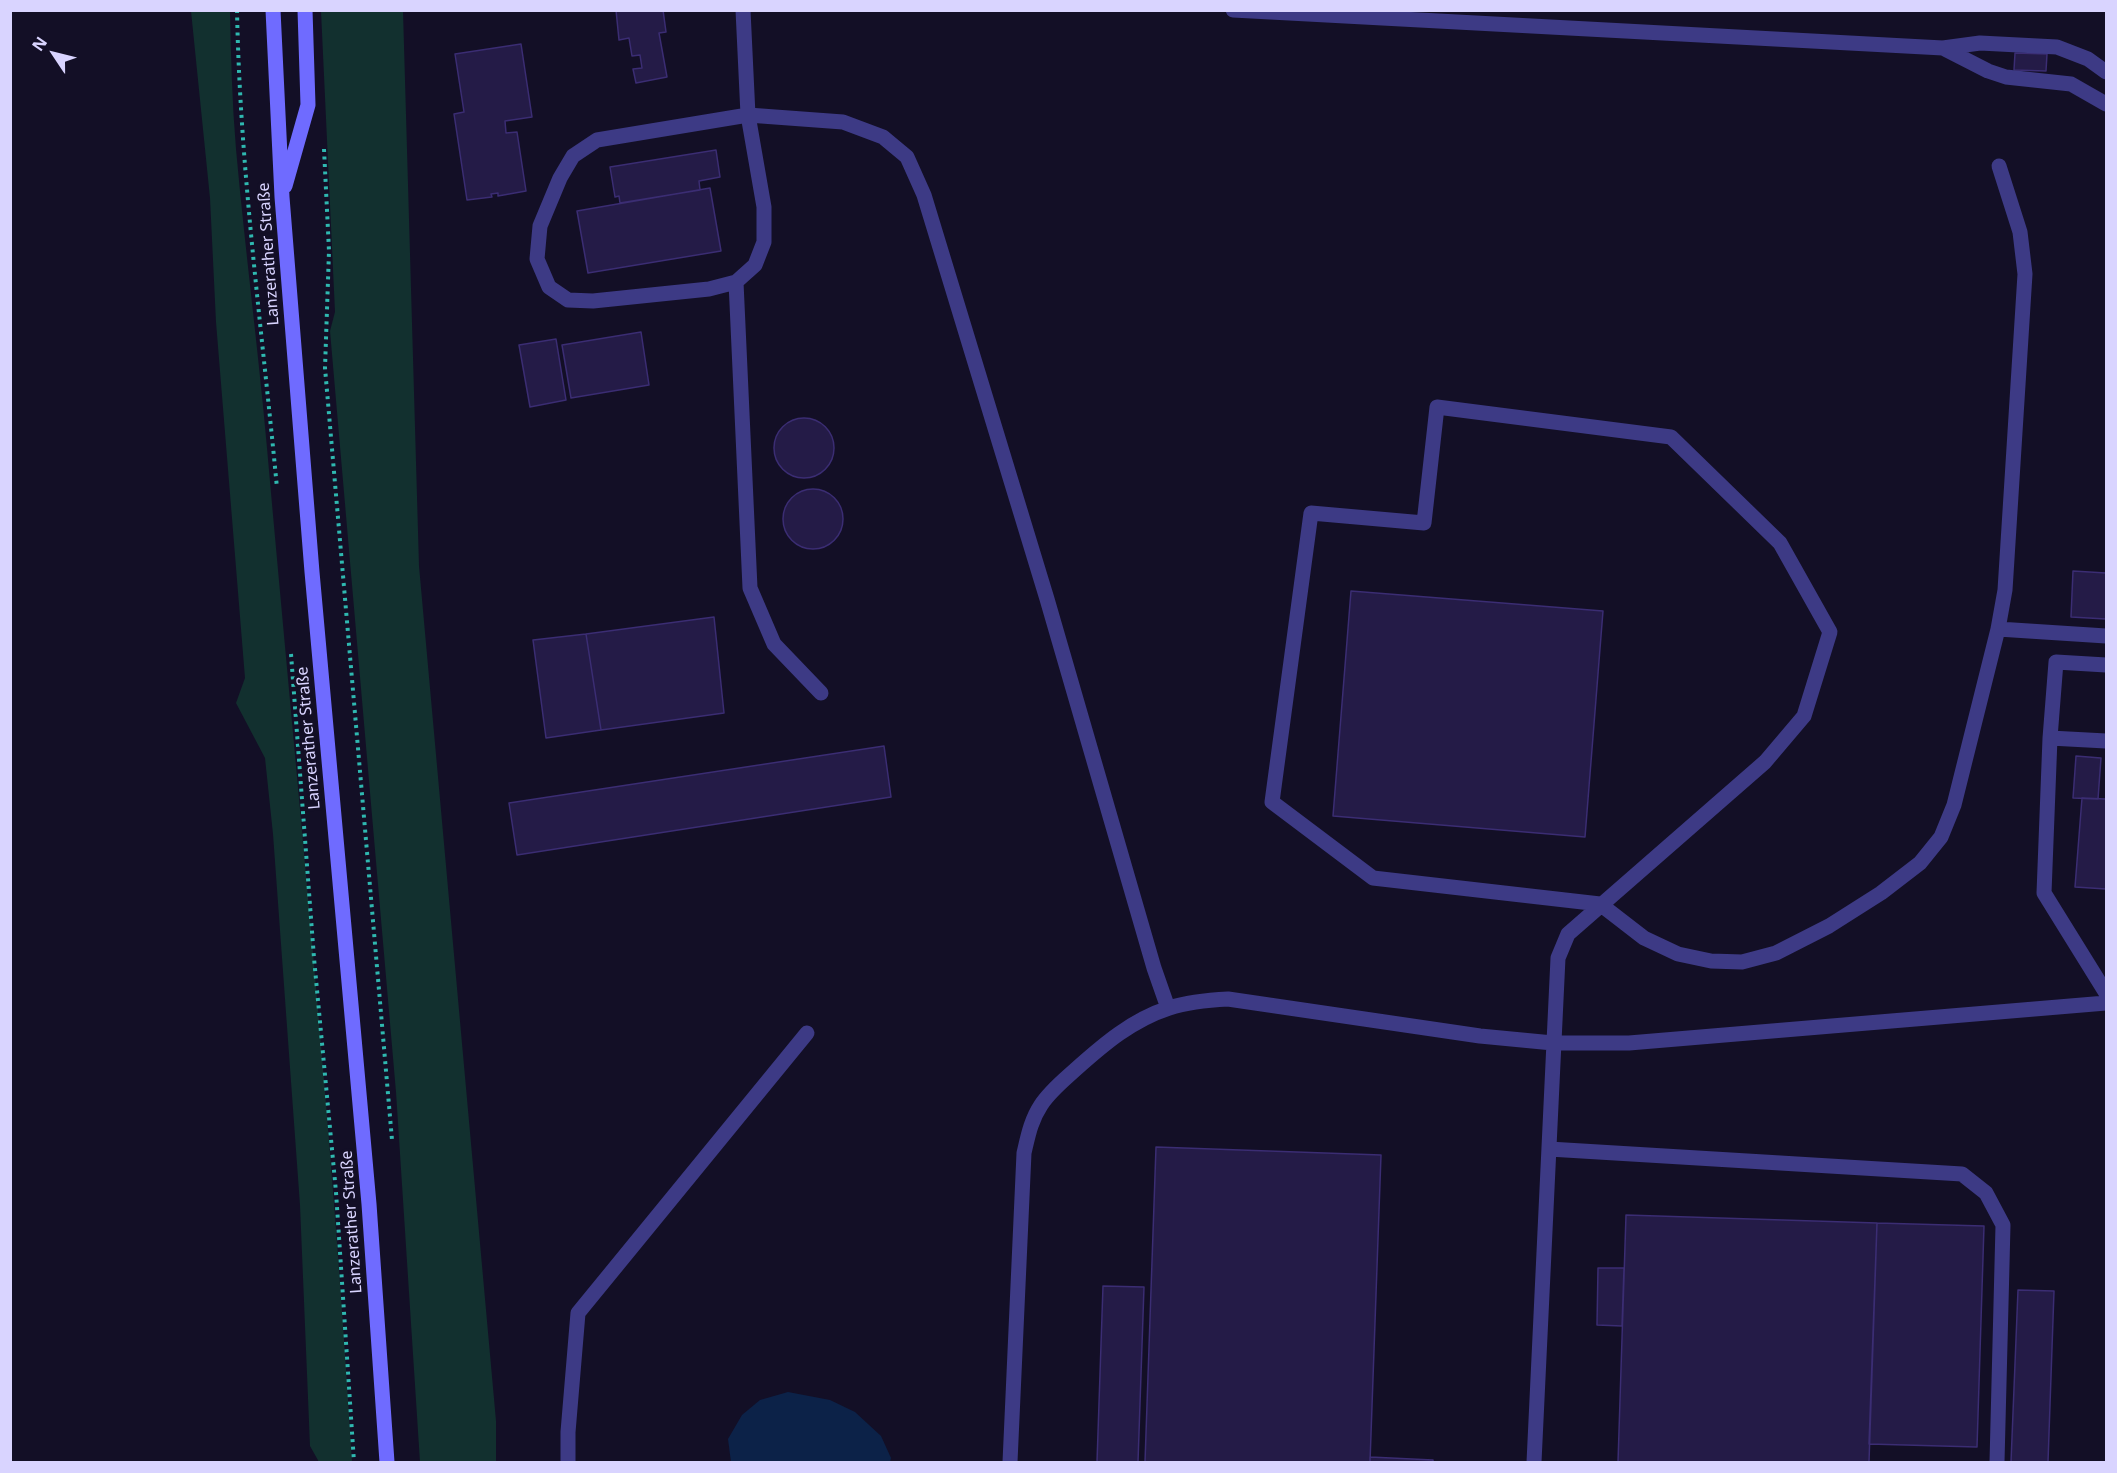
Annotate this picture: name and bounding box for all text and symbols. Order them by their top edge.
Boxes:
north arrow [24,24,84,84]
text: N [27,32,52,55]
street label: Lanzerather Straße [254,182,284,326]
street label: Lanzerather Straße [293,666,325,810]
street label: Lanzerather Straße [337,1150,367,1294]

